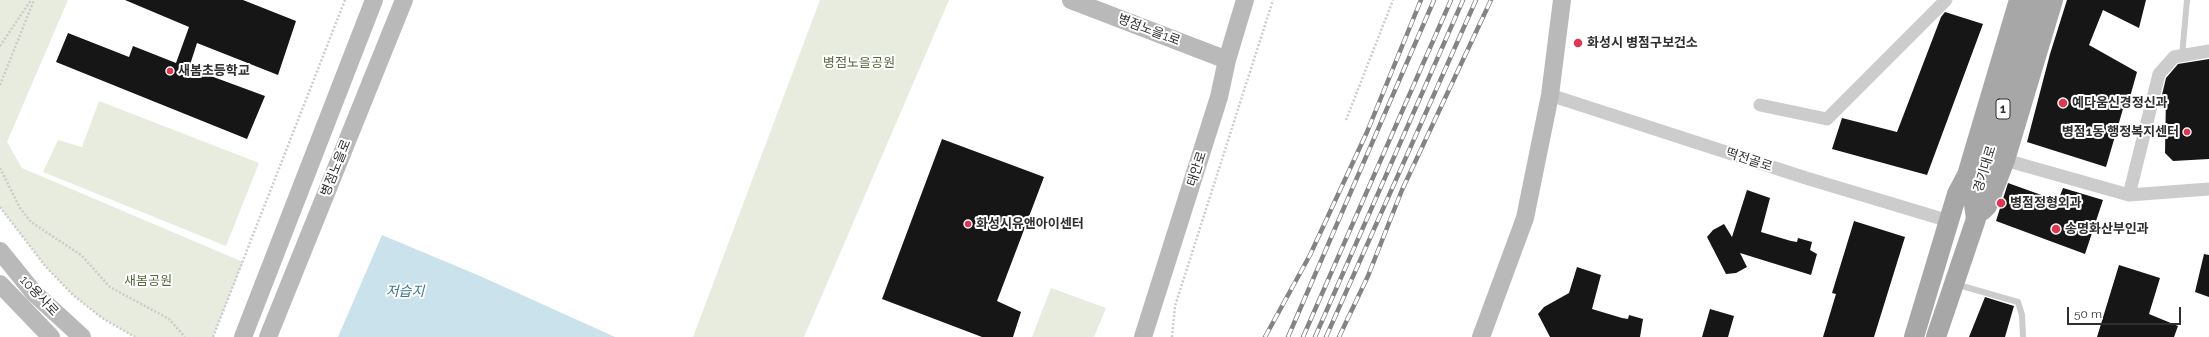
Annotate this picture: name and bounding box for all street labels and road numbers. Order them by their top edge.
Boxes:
street label: 병점노을1로 [1116,11,1182,49]
road number: 1 [1996,99,2010,119]
street label: 병점노을로 [318,137,354,199]
street label: 경기대로 [1971,144,1999,194]
street label: 떡전골로 [1724,145,1774,175]
street label: 태안로 [1184,150,1210,188]
street label: 10용사로 [16,273,62,319]

